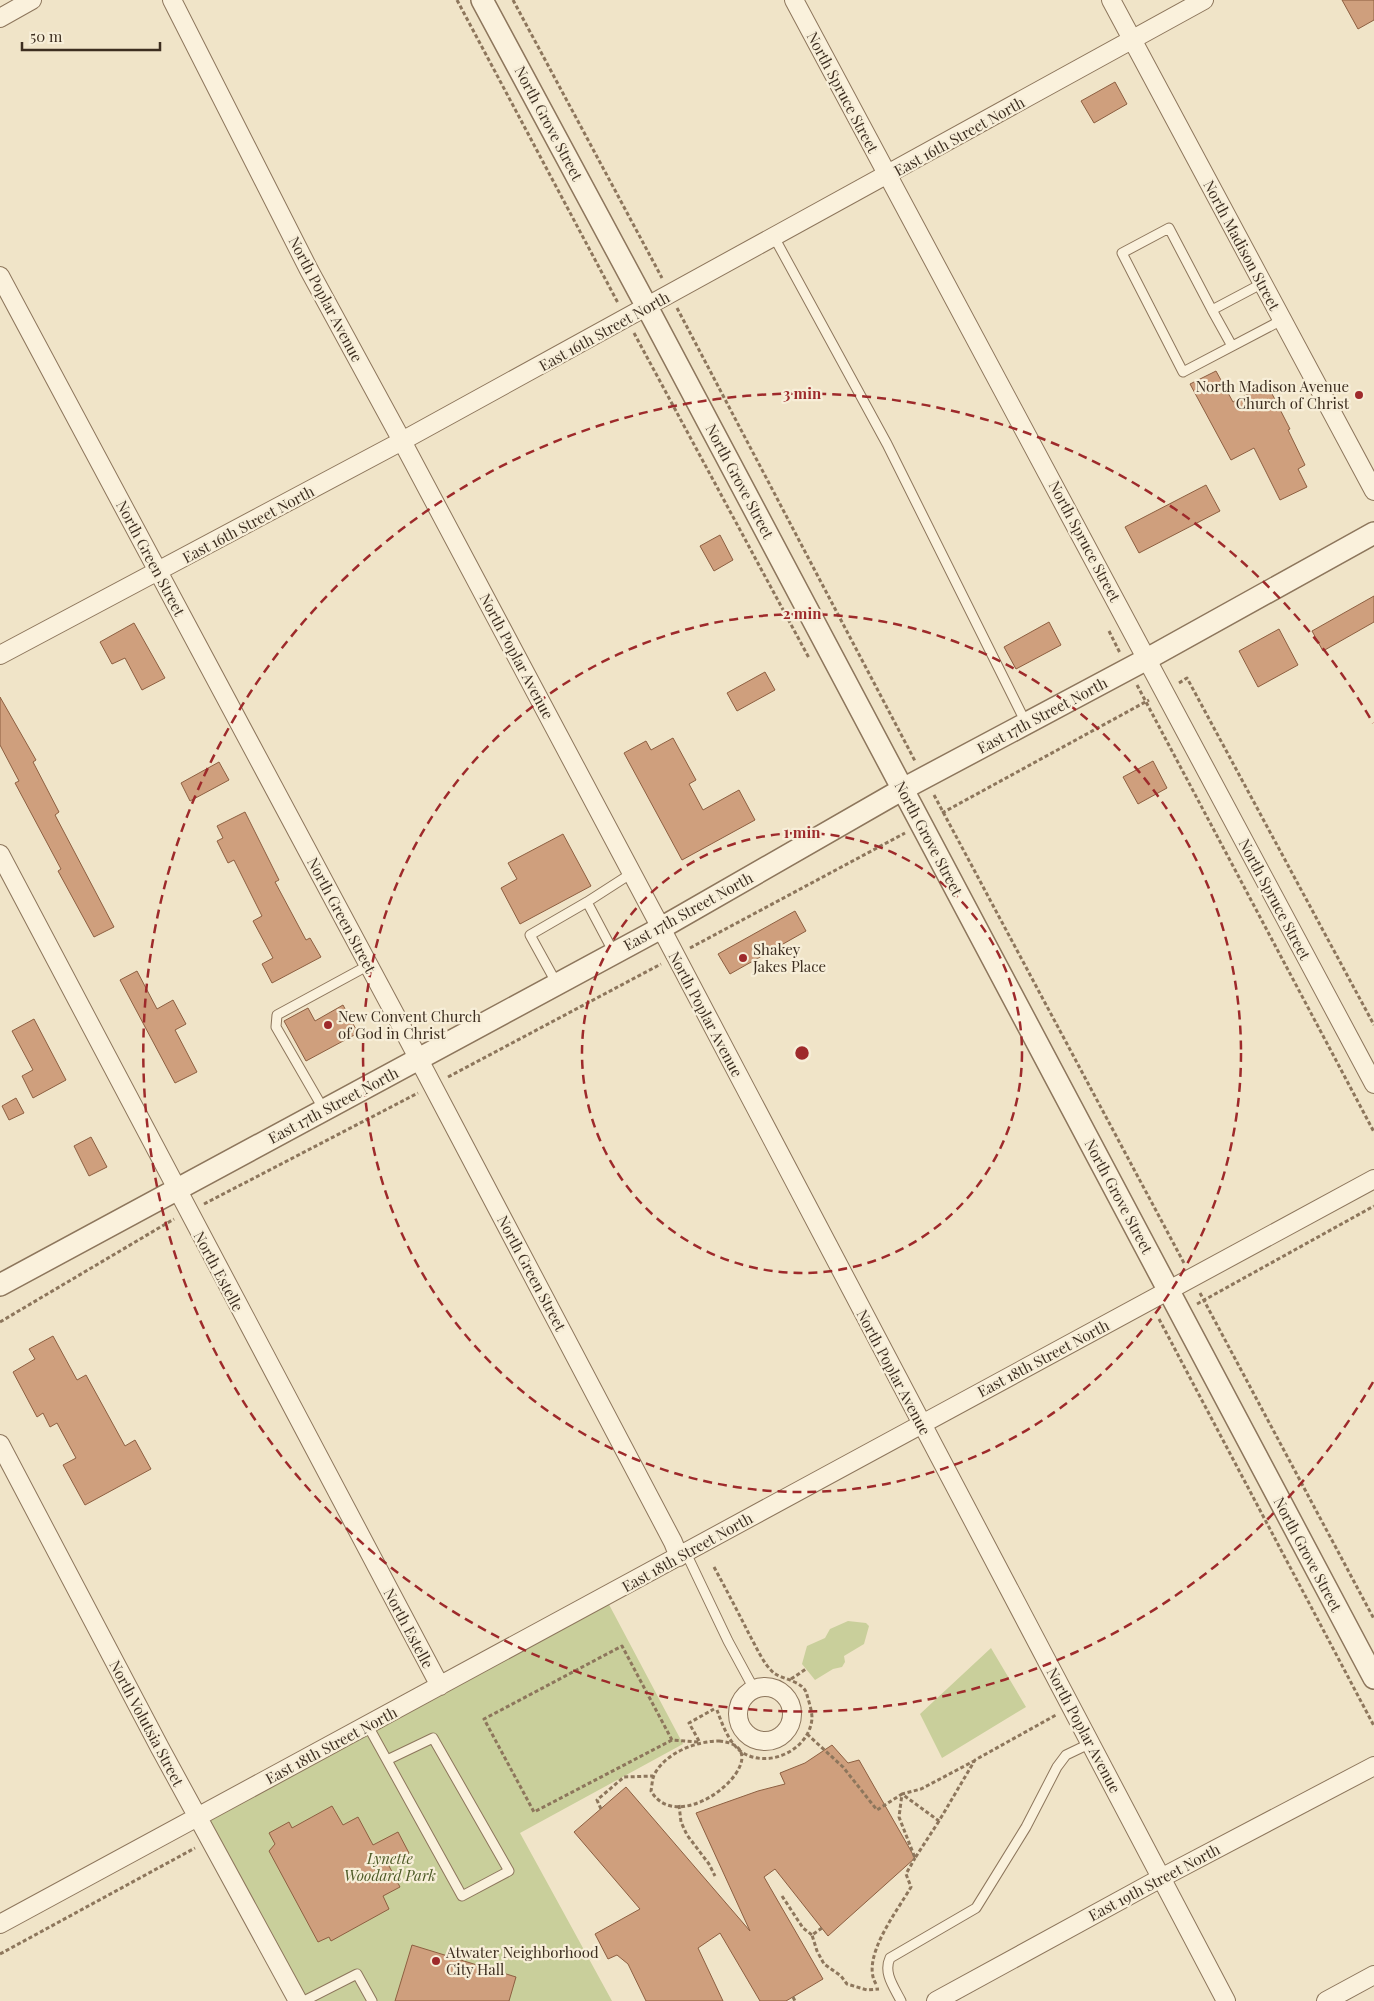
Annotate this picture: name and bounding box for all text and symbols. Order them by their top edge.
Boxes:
scale bar [22,20,160,52]
text: 50 m [30,26,63,46]
street label: North Spruce Street [803,28,884,157]
street label: North Grove Street [510,62,588,184]
street label: East 16th Street North [890,92,1028,180]
street label: North Madison Street [1199,176,1285,314]
street label: North Poplar Avenue [284,233,368,365]
street label: East 16th Street North [535,287,673,375]
place label: North Madison Avenue Church of Christ [1196,376,1350,413]
text: 3 min [783,383,822,403]
marker: North Madison Avenue Church of Christ [1353,389,1365,401]
street label: North Grove Street [701,420,779,542]
street label: North Spruce Street [1045,477,1126,606]
street label: East 16th Street North [179,481,317,567]
street label: North Green Street [112,497,190,620]
street label: North Poplar Avenue [475,590,559,722]
text: 2 min [783,603,822,623]
street label: East 17th Street North [973,672,1111,758]
street label: North Grove Street [890,777,968,899]
text: 1 min [784,822,821,842]
street label: North Spruce Street [1235,835,1316,964]
street label: North Green Street [303,854,381,977]
street label: East 17th Street North [620,867,756,955]
place label: Shakey Jakes Place [752,939,826,976]
street label: North Poplar Avenue [664,948,748,1080]
marker: Shakey Jakes Place [737,952,749,964]
place label: New Convent Church of God in Christ [338,1006,481,1043]
marker: New Convent Church of God in Christ [322,1019,334,1031]
centre of rings [793,1044,811,1062]
street label: East 17th Street North [264,1062,402,1148]
street label: North Grove Street [1080,1135,1158,1257]
street label: North Green Street [493,1212,571,1335]
street label: North Estelle [190,1228,248,1314]
street label: North Poplar Avenue [852,1306,936,1438]
street label: East 18th Street North [974,1315,1112,1401]
street label: North Grove Street [1269,1493,1347,1615]
street label: East 18th Street North [618,1508,756,1596]
street label: North Estelle [380,1585,438,1671]
street label: North Volutsia Street [105,1657,189,1790]
street label: North Poplar Avenue [1042,1664,1126,1796]
street label: East 18th Street North [262,1702,400,1788]
street label: East 19th Street North [1085,1839,1223,1925]
park label: Lynette Woodard Park [344,1848,436,1885]
place label: Atwater Neighborhood City Hall [445,1942,599,1979]
marker: Atwater Neighborhood City Hall [430,1955,442,1967]

